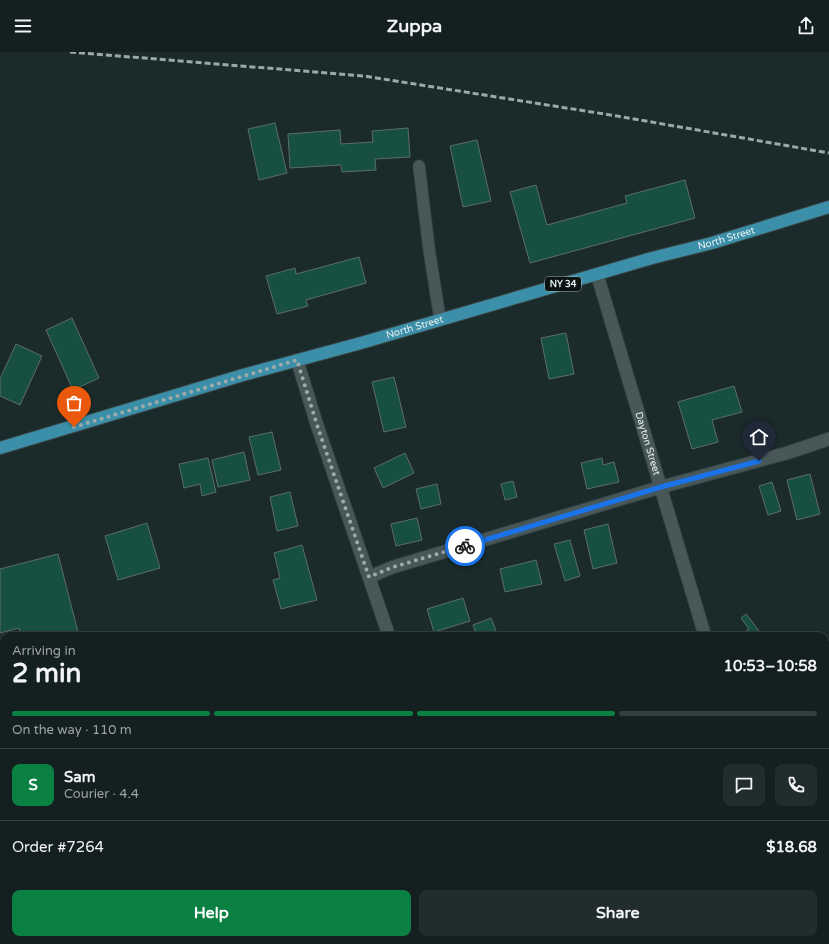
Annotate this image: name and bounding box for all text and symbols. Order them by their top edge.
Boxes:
icon: menu [12,15,34,37]
text: Zuppa [387,15,442,37]
icon: share [795,15,817,37]
street label: North Street [696,224,756,252]
road number: NY 34 [545,277,581,291]
street label: North Street [385,313,445,341]
pin [57,386,91,427]
icon: bag [63,392,85,414]
street label: Dayton Street [632,410,663,477]
pin [742,420,776,461]
icon: home [748,426,770,448]
courier [445,526,485,566]
icon: bike [454,535,476,557]
text: Arriving in [12,643,76,659]
text: 10:53–10:58 [724,657,817,675]
text: 2 min [12,658,81,689]
text: On the way · 110 m [12,722,132,738]
button: chat [723,764,765,806]
button: phone [775,764,817,806]
text: Sam [64,768,95,786]
text: S [28,776,38,794]
text: Courier · 4.4 [64,786,139,802]
text: Order #7264 [12,838,104,856]
text: $18.68 [766,838,817,856]
button: Help [12,890,411,936]
button: Share [419,890,817,936]

